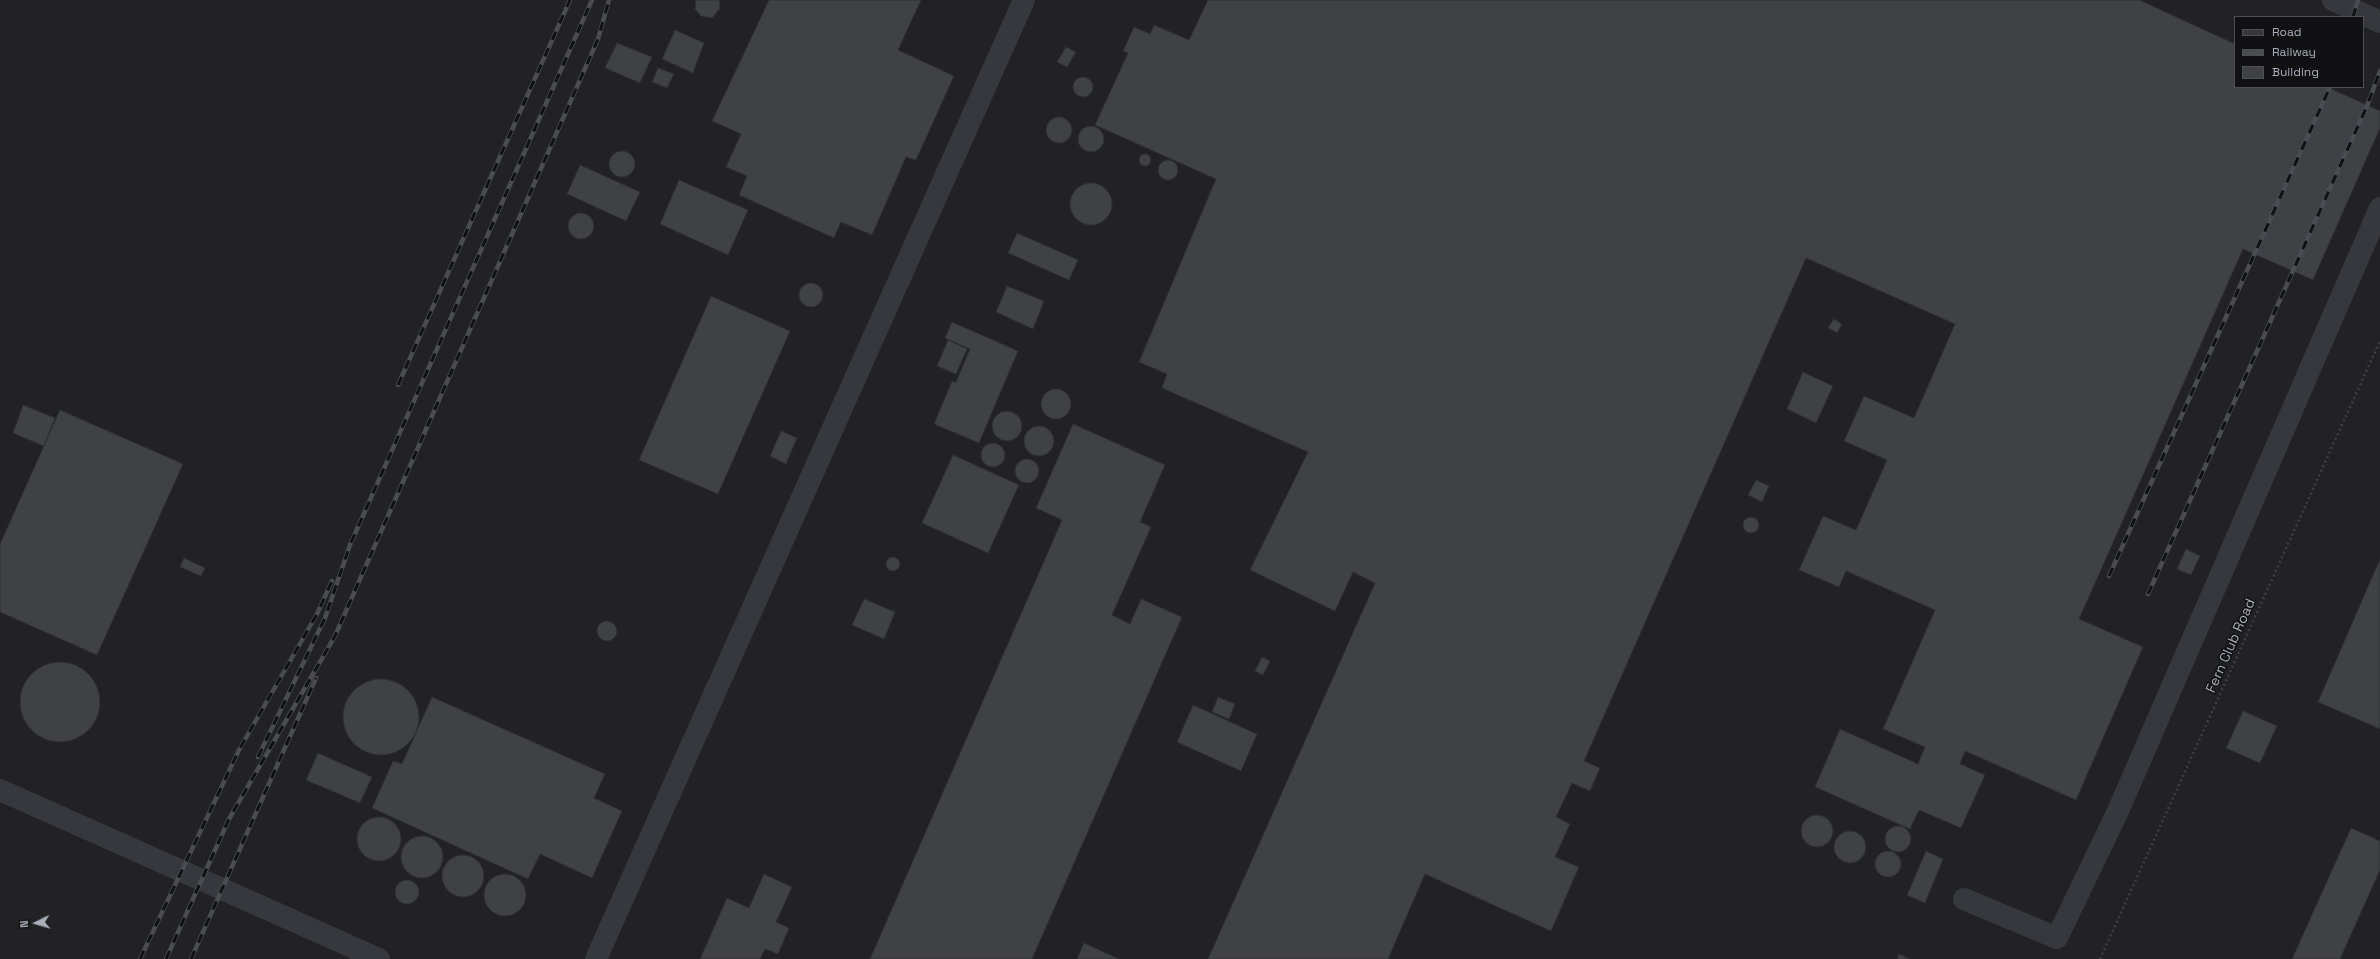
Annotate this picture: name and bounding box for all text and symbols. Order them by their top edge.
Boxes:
legend [2234,16,2364,88]
text: Road [2272,24,2301,40]
text: Railway [2272,44,2316,60]
text: Building [2272,64,2319,80]
street label: Fern Club Road [2203,596,2259,696]
north arrow [16,903,56,943]
text: N [17,920,31,928]

